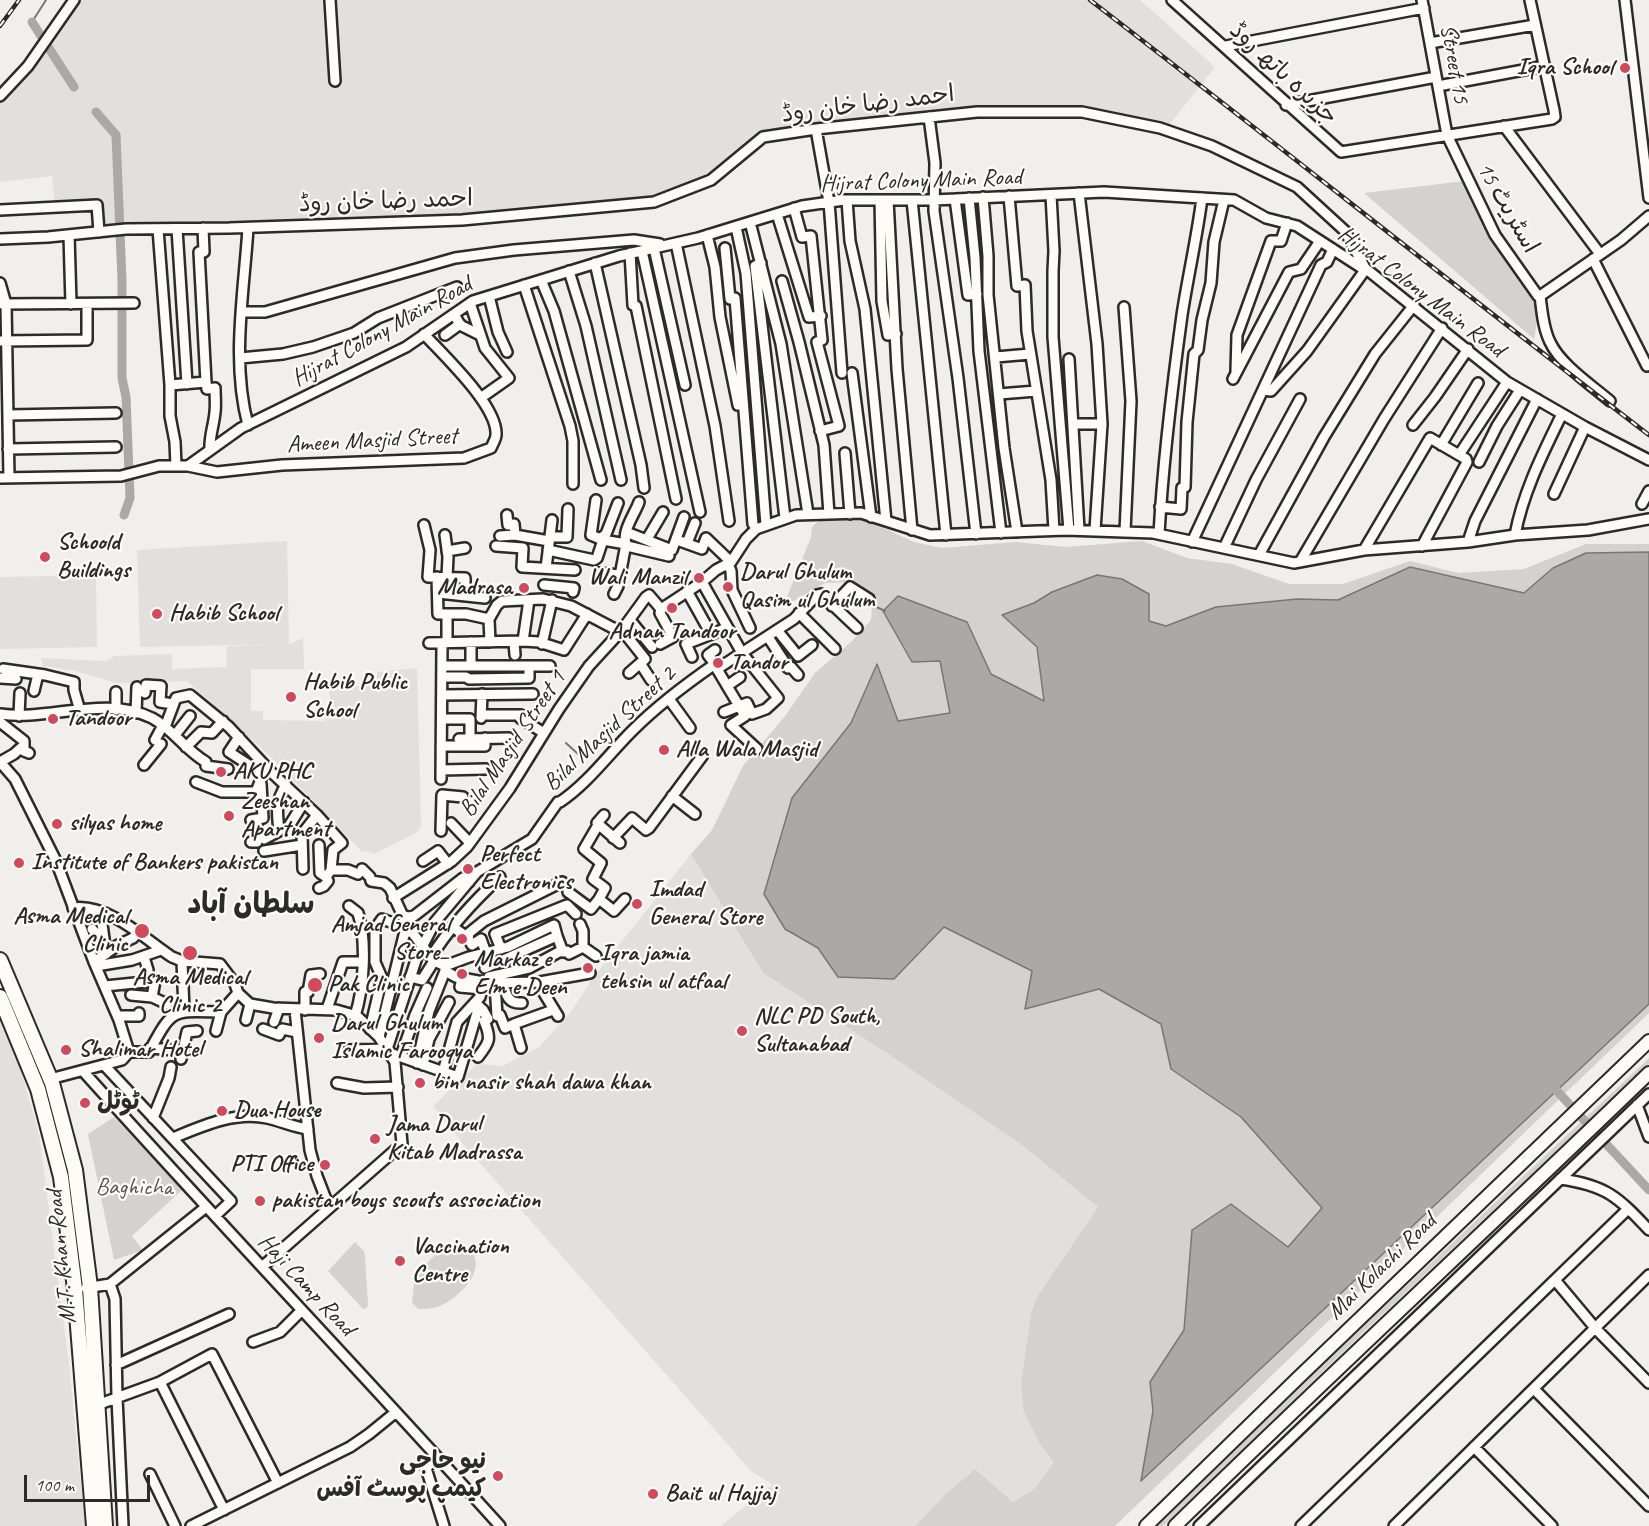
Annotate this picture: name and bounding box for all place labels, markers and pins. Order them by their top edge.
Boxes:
place label: Iqra School [1517,54,1613,82]
marker: Iqra School [1618,61,1632,75]
place label: Schoold Buildings [57,529,130,585]
marker: Schoold Buildings [38,550,52,564]
place label: Darul Ghulum Qasim ul Ghulum [740,559,874,615]
place label: Wali Manzil [588,564,687,592]
marker: Wali Manzil [692,571,706,585]
place label: Madrasa [437,574,512,602]
marker: Darul Ghulum Qasim ul Ghulum [721,580,735,594]
marker: Madrasa [517,581,531,595]
place label: Habib School [169,600,278,628]
marker: Adnan Tandoor [665,601,679,615]
marker: Habib School [150,607,164,621]
place label: Adnan Tandoor [609,618,735,646]
place label: Tandor [730,649,788,677]
marker: Tandor [711,656,725,670]
place label: Habib Public School [303,669,407,725]
marker: Habib Public School [284,690,298,704]
place label: Tandoor [65,705,131,733]
marker: Tandoor [46,712,60,726]
place label: Alla Wala Masjid [676,736,817,764]
marker: Alla Wala Masjid [657,743,671,757]
place label: AKU PHC [233,758,312,786]
marker: AKU PHC [214,765,228,779]
place label: Zeeshan Apartment [241,788,330,844]
marker: Zeeshan Apartment [222,809,236,823]
place label: silyas home [69,810,161,838]
marker: silyas home [50,817,64,831]
place label: Perfect Electronics [480,841,572,897]
place label: Institute of Bankers pakistan [31,849,278,877]
marker: Institute of Bankers pakistan [12,856,26,870]
marker: Perfect Electronics [461,862,475,876]
place label: Imdad General Store [649,876,762,932]
marker: Imdad General Store [630,897,644,911]
place label: Asma Medical Clinic [14,903,128,959]
place label: Amjad General Store_ [331,911,450,967]
marker: Asma Medical Clinic [133,922,151,940]
marker: Amjad General Store_ [455,932,469,946]
place label: Iqra jamia tehsin ul atfaal [600,940,726,996]
marker: Asma Medical Clinic 2 [181,944,199,962]
place label: Markaz e Elm e Deen [474,946,567,1002]
marker: Iqra jamia tehsin ul atfaal [581,961,595,975]
place label: Asma Medical Clinic 2 [133,964,247,1020]
marker: Markaz e Elm e Deen [455,967,469,981]
place label: Pak Clinic [328,971,409,999]
marker: Pak Clinic [306,976,324,994]
place label: NLC PD South, Sultanabad [754,1003,880,1059]
place label: Darul Ghulum Islamic Farooqya [331,1010,472,1066]
marker: NLC PD South, Sultanabad [735,1024,749,1038]
marker: Darul Ghulum Islamic Farooqya [312,1031,326,1045]
place label: Shalimar Hotel [78,1036,202,1064]
marker: Shalimar Hotel [59,1043,73,1057]
place label: bin nasir shah dawa khan [432,1069,651,1097]
marker: bin nasir shah dawa khan [413,1076,427,1090]
place label: ٹوٹل [97,1089,139,1117]
marker: ٹوٹل [78,1096,92,1110]
place label: Dua House [234,1097,320,1125]
marker: Dua House [215,1104,229,1118]
place label: Jama Darul Kitab Madrassa [387,1111,522,1167]
marker: Jama Darul Kitab Madrassa [368,1132,382,1146]
place label: PTI Office [231,1151,313,1179]
marker: PTI Office [318,1158,332,1172]
place label: pakistan boys scouts association [272,1187,540,1215]
marker: pakistan boys scouts association [253,1194,267,1208]
place label: Vaccination Centre [412,1233,509,1289]
marker: Vaccination Centre [393,1254,407,1268]
place label: نیو حاجی کیمپ پوسٹ آفس [317,1448,486,1504]
marker: نیو حاجی کیمپ پوسٹ آفس [491,1469,505,1483]
place label: Bait ul Hajjaj [665,1480,776,1508]
marker: Bait ul Hajjaj [646,1487,660,1501]

